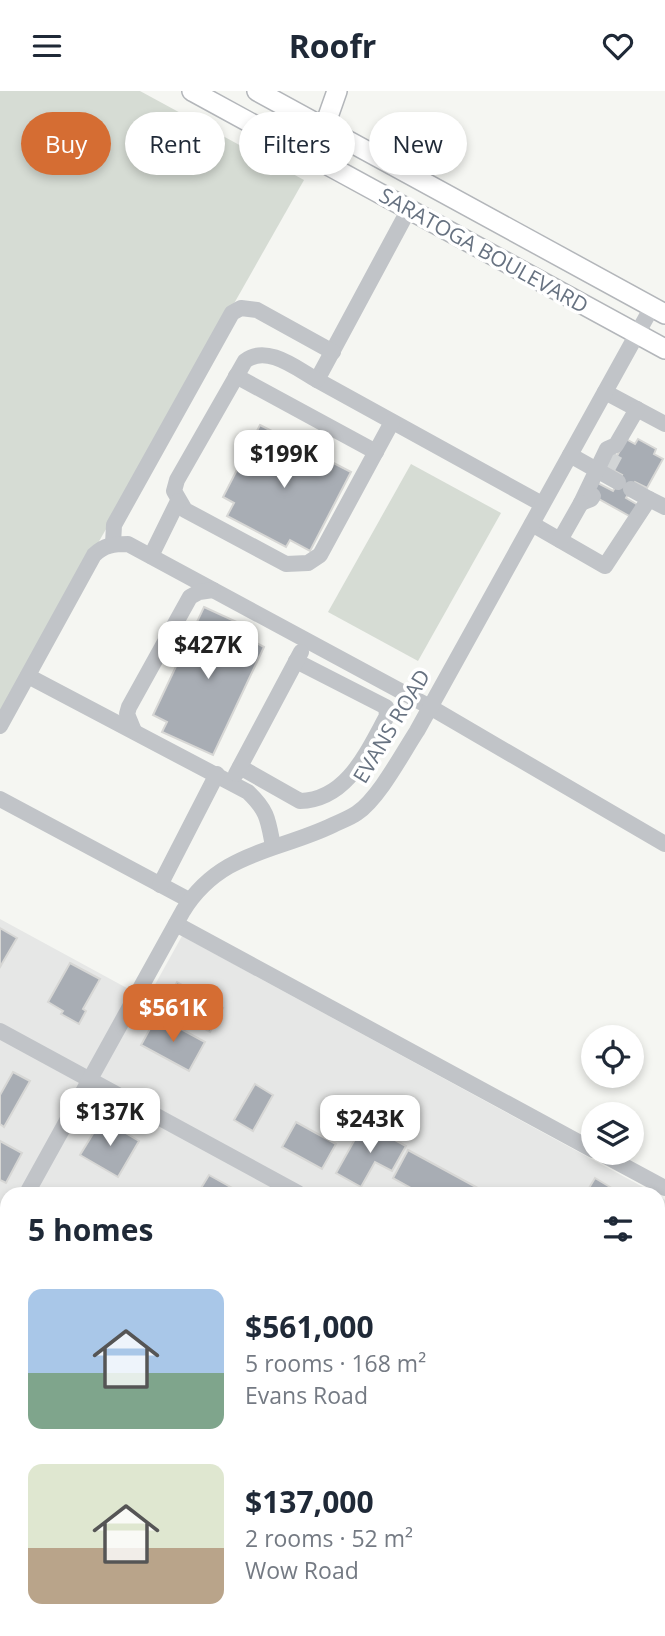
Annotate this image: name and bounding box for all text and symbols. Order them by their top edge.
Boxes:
text: Roofr [289,24,376,67]
icon: menu [28,27,66,65]
icon: heart [599,27,637,65]
chip: Buy [21,112,111,175]
chip: Rent [125,112,225,175]
chip: Filters [239,112,355,175]
chip: New [369,112,467,175]
street label: SARATOGA BOULEVARD [375,181,593,319]
pin: $199K [235,431,333,490]
text: $199K [250,437,318,469]
pin: $427K [159,621,257,681]
text: $427K [174,628,242,660]
street label: EVANS ROAD [346,664,436,788]
pin: $561K [124,985,222,1044]
text: $561K [139,991,207,1023]
map controls [581,1025,644,1165]
button: locate [581,1025,644,1088]
pin: $137K [61,1089,159,1148]
text: $137K [76,1095,144,1127]
pin: $243K [321,1095,419,1155]
text: $243K [336,1102,404,1134]
button: layers [581,1102,644,1165]
text: 5 homes [28,1209,153,1250]
icon: filters [599,1210,637,1248]
text: $561,000 [245,1306,374,1347]
icon: home [84,1317,168,1401]
text: 5 rooms · 168 m² [245,1347,426,1379]
text: Evans Road [245,1379,368,1411]
text: $137,000 [245,1481,374,1522]
icon: home [84,1492,168,1576]
text: 2 rooms · 52 m² [245,1522,413,1554]
text: Wow Road [245,1554,359,1586]

